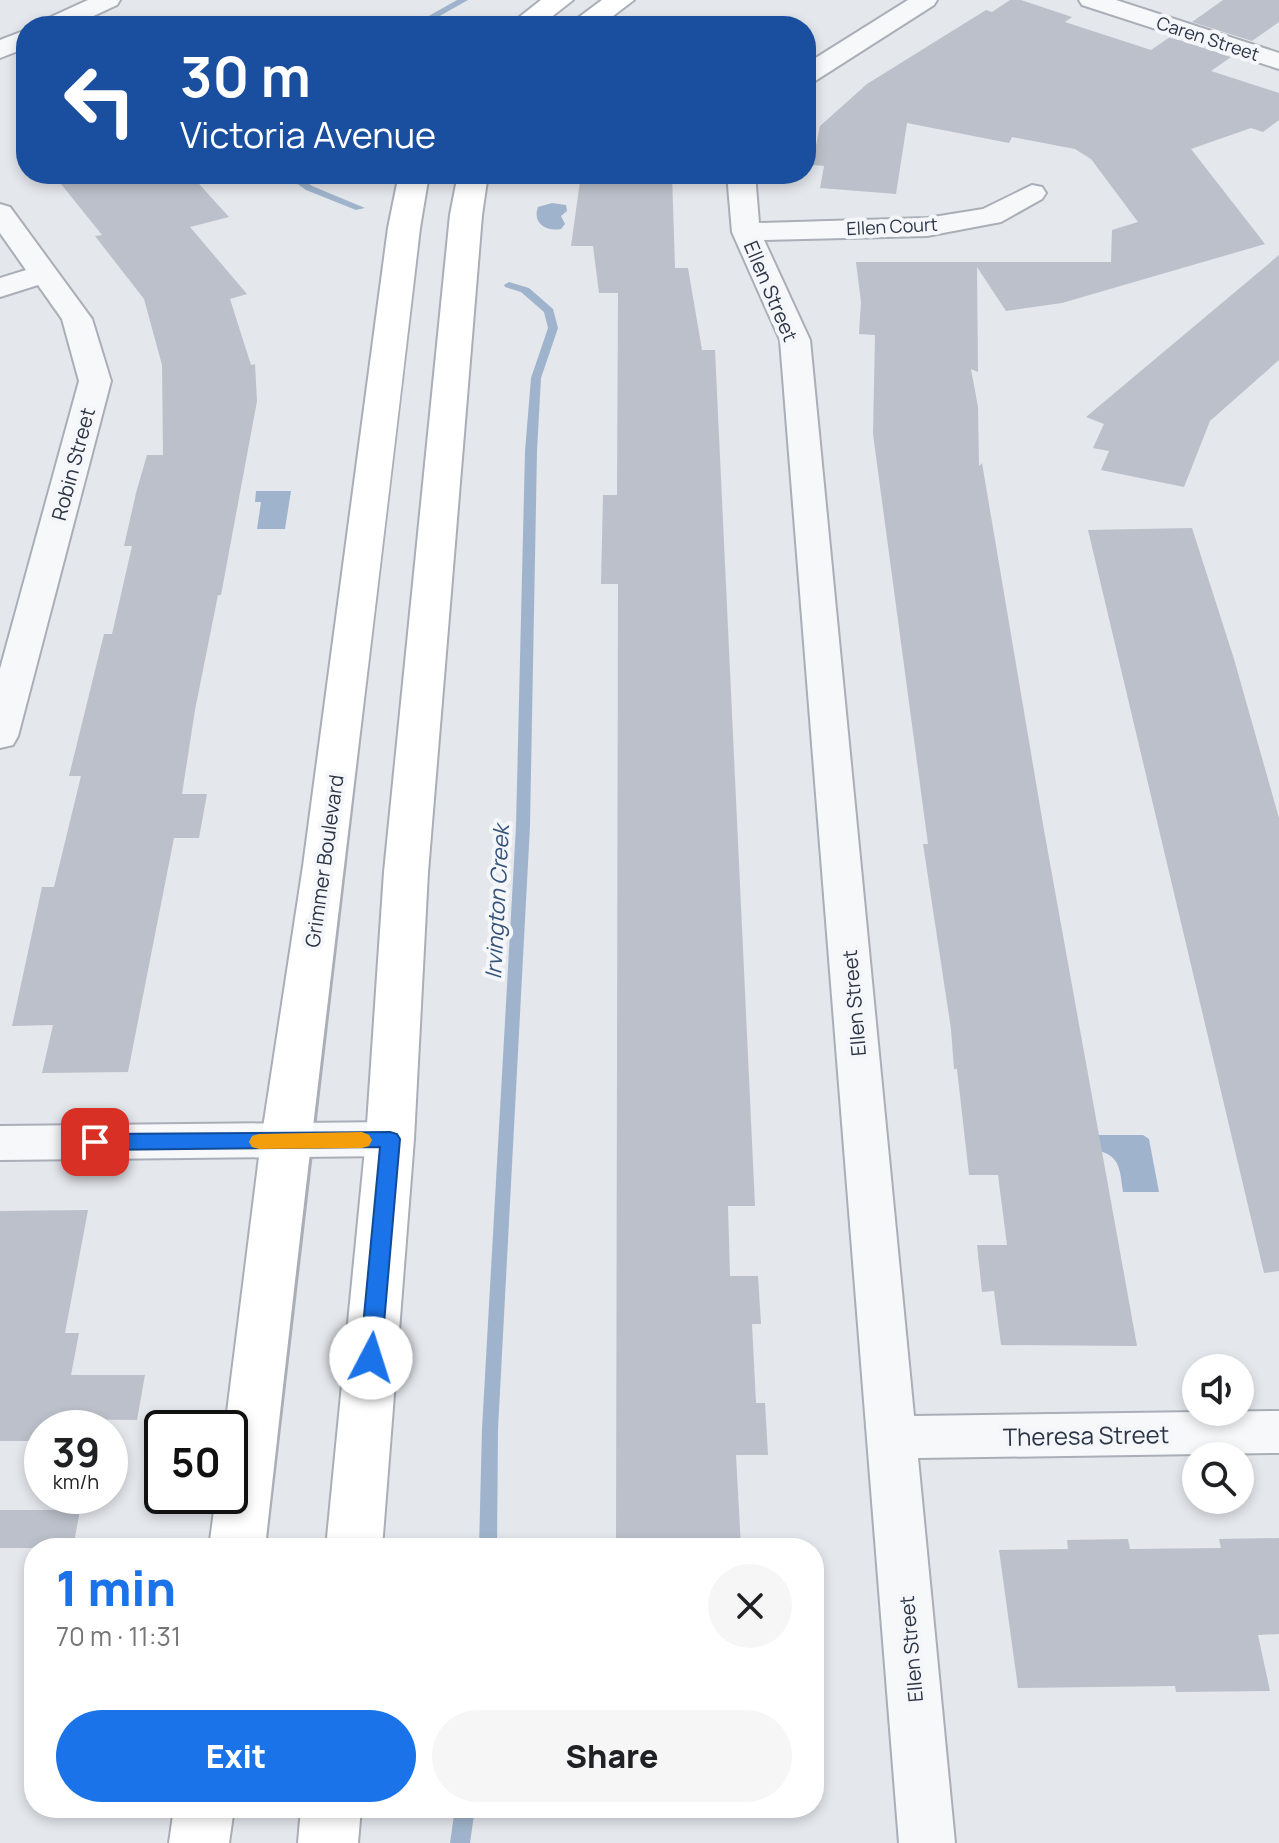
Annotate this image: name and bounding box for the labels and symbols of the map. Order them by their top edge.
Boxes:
street label: Caren Street [1154,10,1262,66]
street label: Ellen Court [846,212,938,240]
street label: Ellen Street [738,237,804,345]
street label: Robin Street [45,405,101,523]
street label: Grimmer Boulevard [299,773,349,949]
water label: Irvington Creek [478,821,516,980]
street label: Ellen Street [836,949,872,1057]
pin [61,1108,129,1176]
position arrow [329,1316,413,1400]
speed limit sign: 50 [144,1410,248,1514]
street label: Theresa Street [1003,1417,1169,1453]
street label: Ellen Street [893,1595,929,1703]

